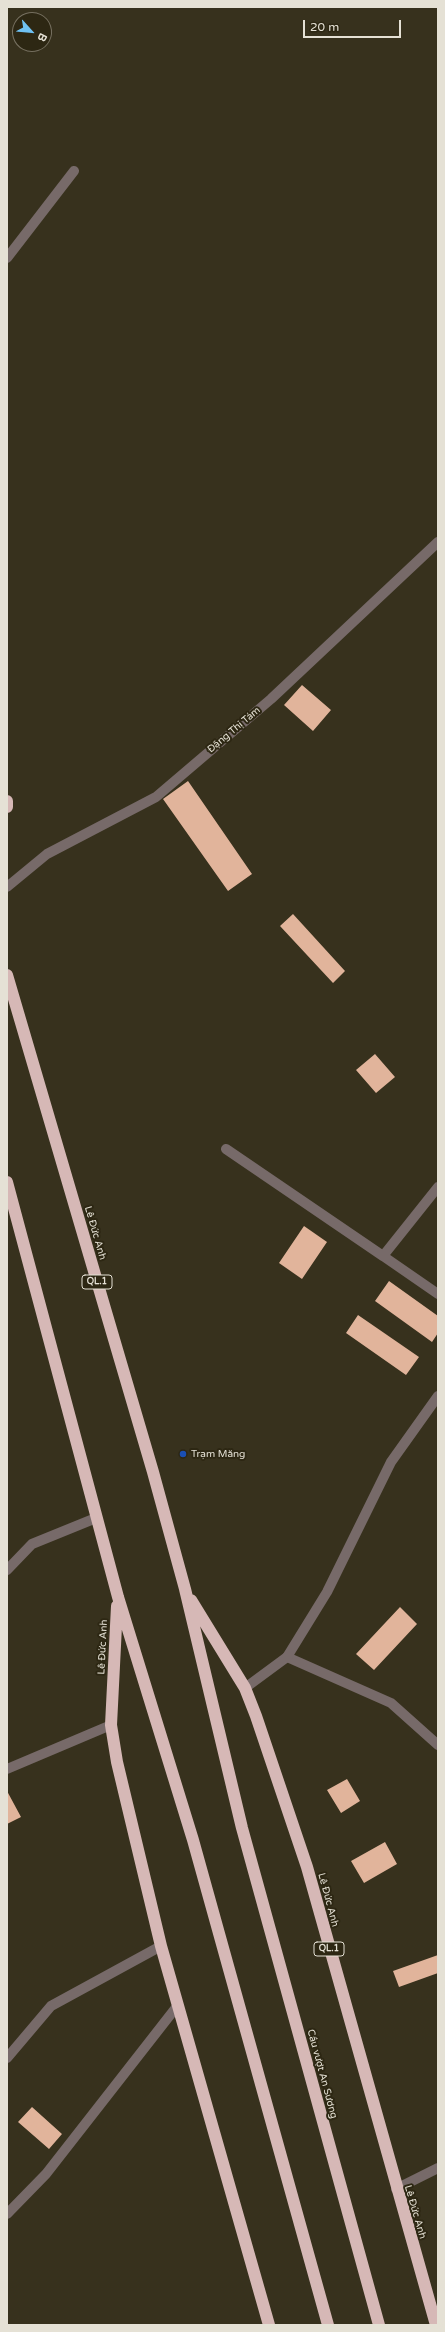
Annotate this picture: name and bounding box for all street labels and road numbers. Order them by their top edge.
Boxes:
street label: Đặng Thị Tám [205,704,263,756]
street label: Lê Đức Anh [82,1205,108,1261]
road number: QL.1 [82,1275,112,1289]
street label: Lê Đức Anh [96,1619,110,1675]
street label: Lê Đức Anh [315,1872,341,1928]
road number: QL.1 [314,1942,344,1956]
street label: Cầu vượt An Sương [304,2028,340,2120]
street label: Lê Đức Anh [402,2184,428,2240]

